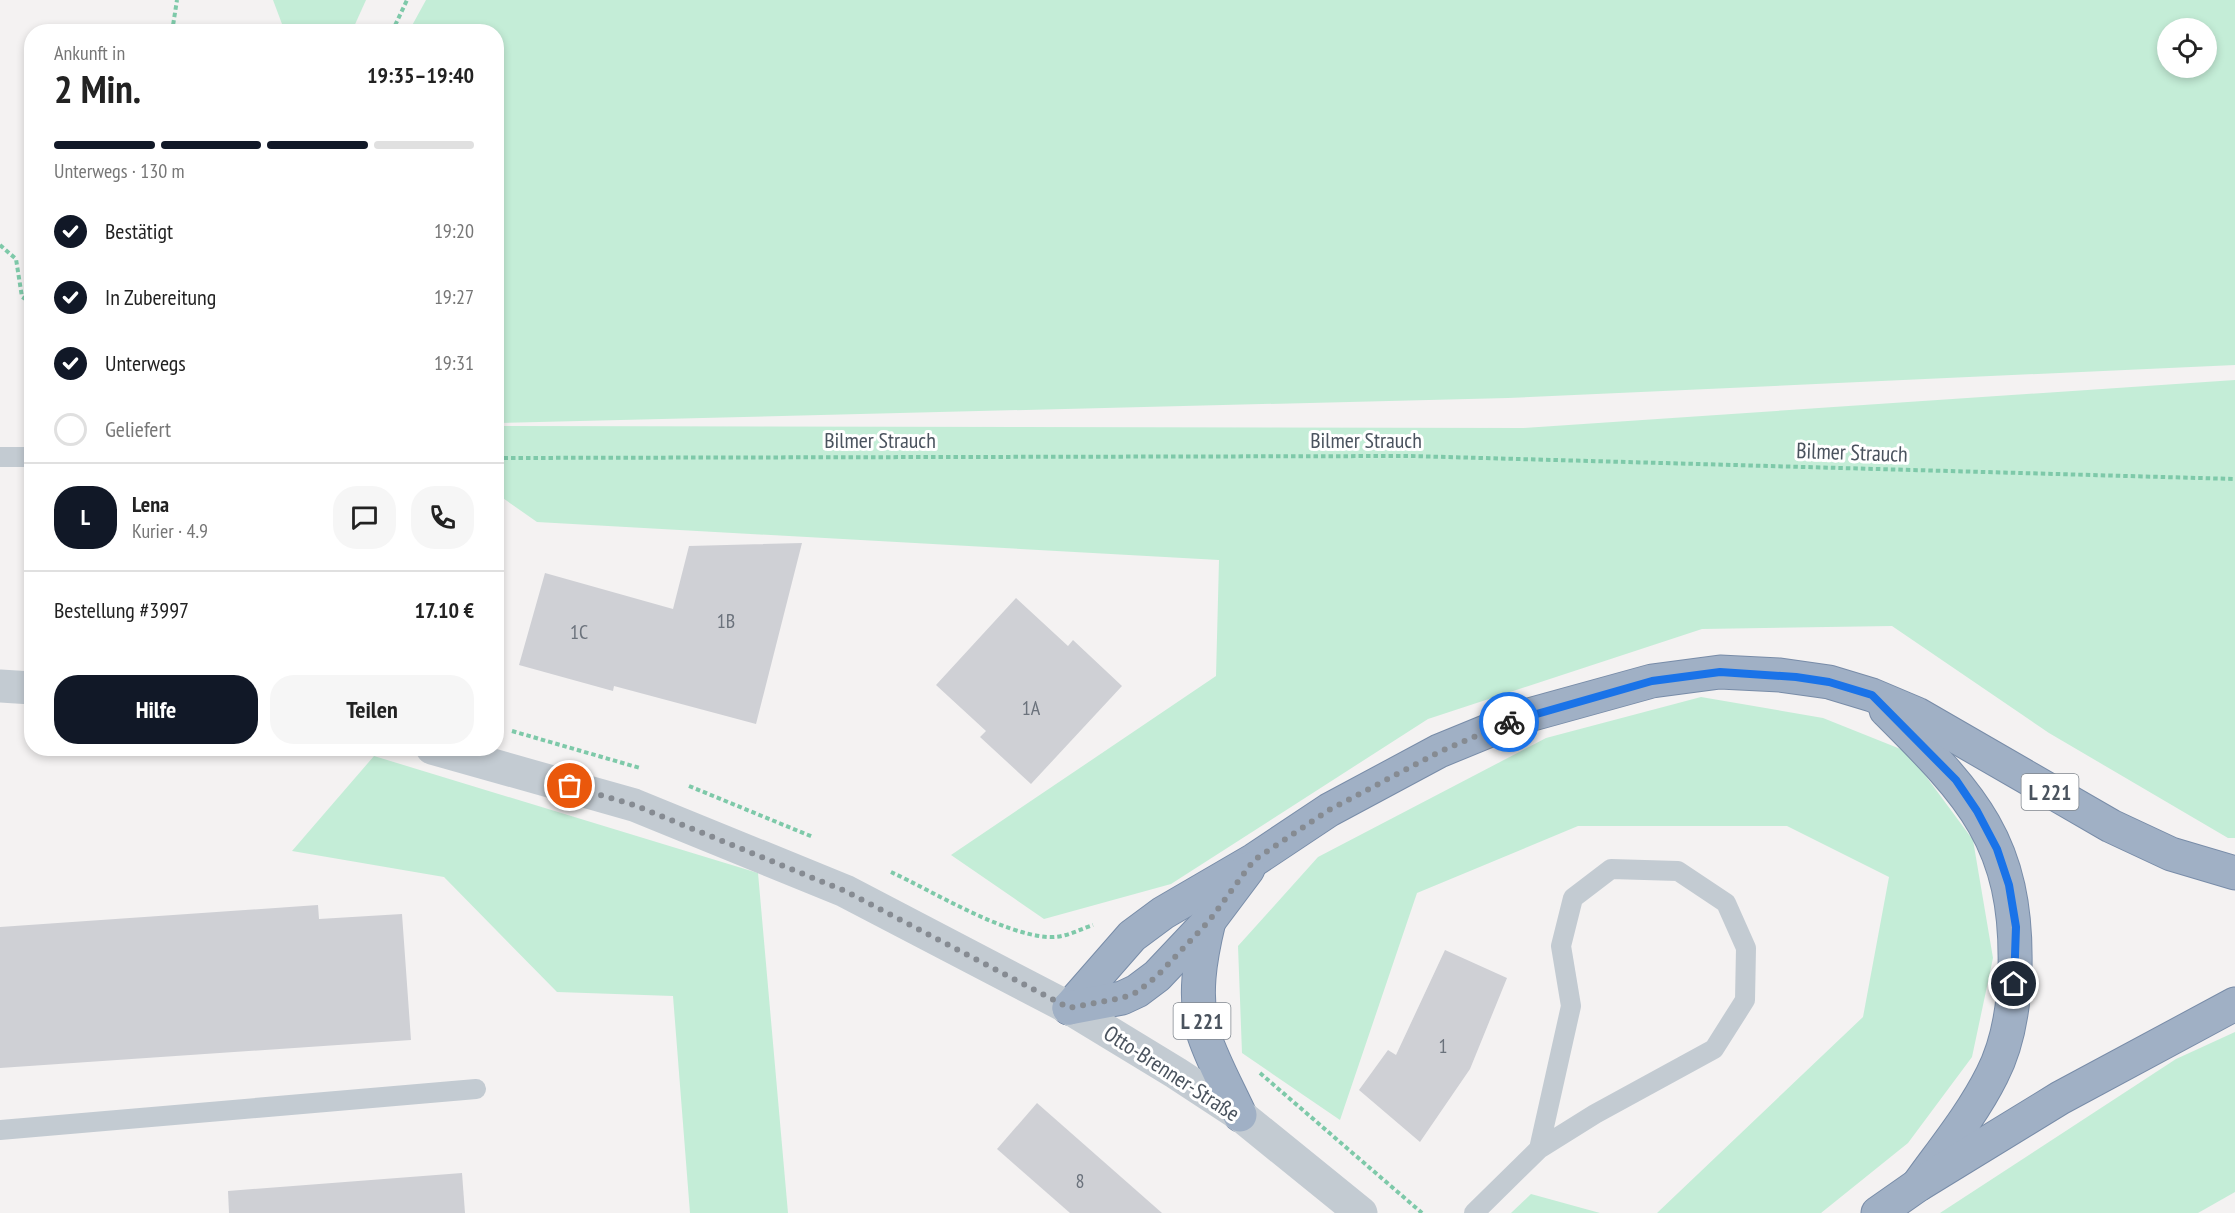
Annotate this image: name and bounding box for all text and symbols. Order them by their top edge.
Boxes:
map controls [2157,18,2217,78]
button: locate [2157,18,2217,78]
text: Ankunft in [54,40,125,66]
text: 19:35–19:40 [367,61,474,89]
text: 2 Min. [54,63,141,114]
text: Unterwegs · 130 m [54,158,184,184]
icon: check [54,215,87,248]
text: Bestätigt [105,217,173,245]
text: 19:20 [434,218,474,244]
icon: check [54,281,87,314]
text: In Zubereitung [105,283,216,311]
text: 19:27 [434,284,474,310]
icon: check [54,347,87,380]
text: Unterwegs [105,349,186,377]
text: 19:31 [434,350,474,376]
text: Geliefert [105,415,171,443]
street label: Bilmer Strauch [824,426,936,454]
street label: Bilmer Strauch [1310,426,1422,454]
street label: Bilmer Strauch [1796,436,1908,468]
button: chat [333,486,396,549]
button: phone [411,486,474,549]
text: Lena [132,490,169,518]
text: L [81,503,90,531]
text: Kurier · 4.9 [132,518,208,544]
text: Bestellung #3997 [54,596,189,624]
text: 17.10 € [414,596,474,624]
house number: 1B [717,608,735,634]
house number: 1C [570,619,588,645]
button: Hilfe [54,675,258,744]
button: Teilen [270,675,474,744]
courier [1479,692,1539,752]
house number: 1A [1022,695,1041,721]
icon: bike [1493,706,1526,739]
pin [544,760,595,811]
icon: bag [553,769,586,802]
road number: L 221 [2022,774,2078,810]
pin [1988,958,2039,1009]
icon: home [1997,967,2030,1000]
road number: L 221 [1174,1003,1230,1039]
street label: Otto-Brenner-Straße [1099,1019,1245,1127]
house number: 1 [1439,1033,1448,1059]
house number: 8 [1076,1168,1085,1194]

